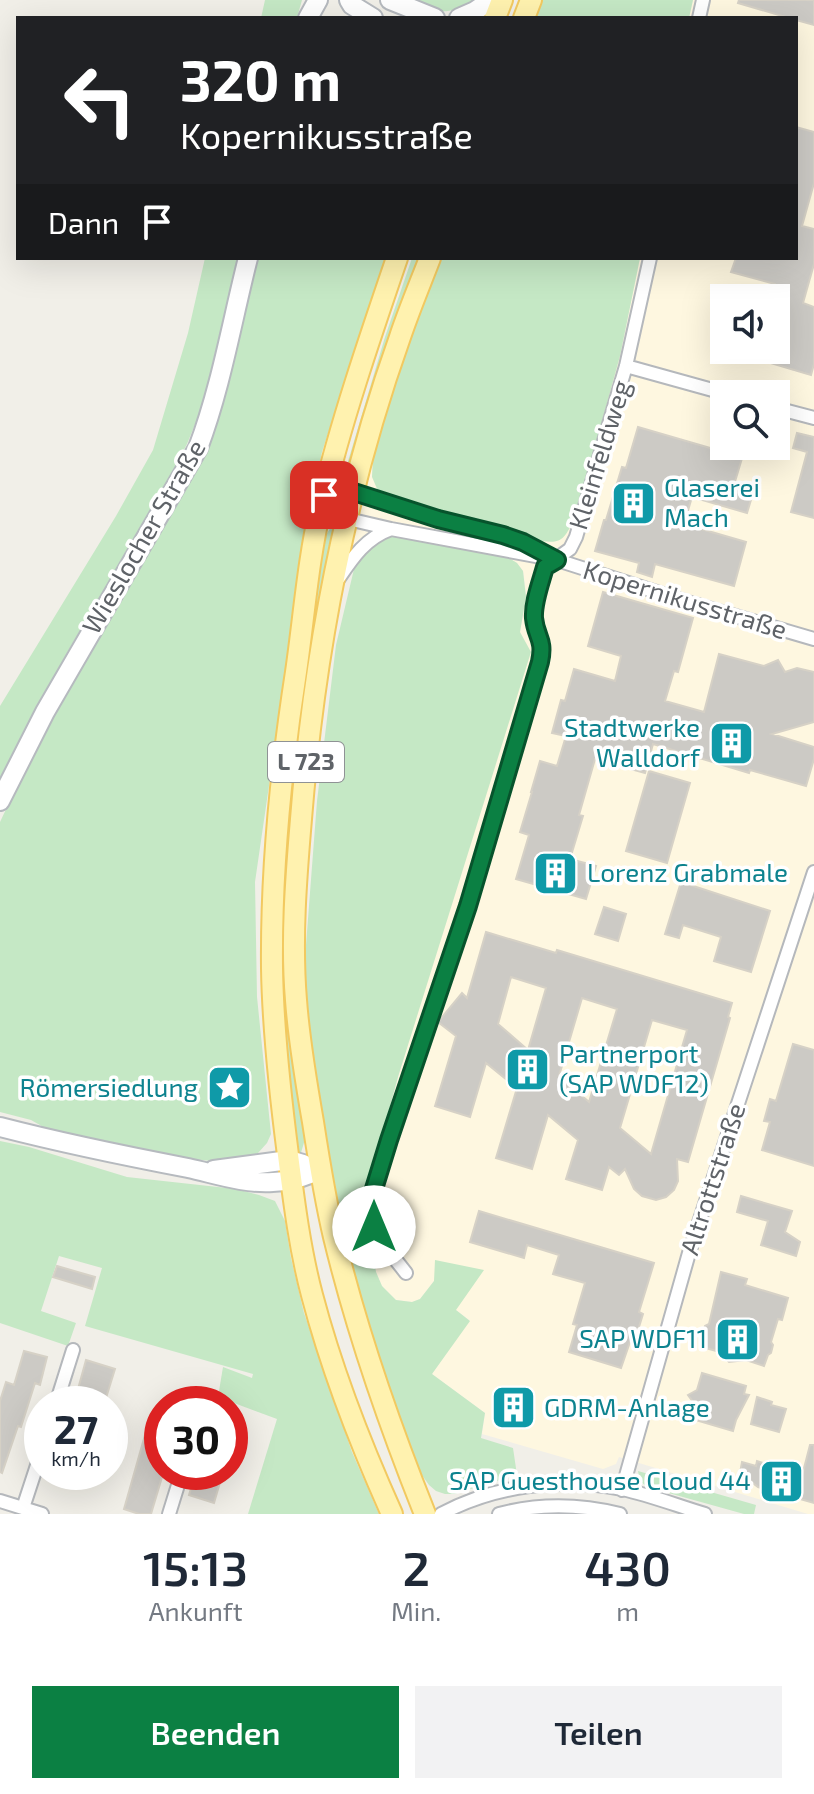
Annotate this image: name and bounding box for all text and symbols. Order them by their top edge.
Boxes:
text: 320 m [180,45,341,112]
icon: left [48,48,152,152]
text: Kopernikusstraße [180,113,473,156]
icon: arrive [135,200,179,244]
text: Dann [48,204,119,240]
map controls [710,284,790,460]
button: sound [710,284,790,364]
street label: Kleinfeldweg [561,376,636,533]
button: search [710,380,790,460]
street label: Wieslocher Straße [75,434,211,639]
pin [290,461,358,529]
place label: Glaserei Mach [664,471,760,532]
icon: arrive [302,473,346,517]
building icon: Glaserei Mach [609,479,657,527]
street label: Kopernikusstraße [580,553,791,644]
place label: Stadtwerke Walldorf [564,711,701,772]
building icon: Stadtwerke Walldorf [707,719,755,767]
road number: L 723 [268,742,344,782]
building icon: Lorenz Grabmale [532,849,580,897]
place label: Lorenz Grabmale [587,856,788,887]
place label: Partnerport (SAP WDF12) [559,1037,709,1098]
building icon: Partnerport (SAP WDF12) [504,1045,552,1093]
place icon: Römersiedlung [205,1064,253,1112]
place label: Römersiedlung [19,1071,198,1102]
street label: Altrottstraße [672,1099,751,1258]
position arrow [332,1185,416,1269]
building icon: SAP WDF11 [714,1315,762,1363]
place label: SAP WDF11 [579,1322,707,1353]
building icon: GDRM-Anlage [489,1384,537,1432]
speed limit sign: 30 [144,1386,248,1490]
place label: GDRM-Anlage [544,1391,710,1422]
text: 27 [54,1404,98,1452]
text: km/h [51,1446,101,1470]
building icon: SAP Guesthouse Cloud 44 [758,1457,806,1505]
place label: SAP Guesthouse Cloud 44 [449,1464,751,1495]
text: 15:13 [143,1538,248,1596]
text: 2 [402,1538,430,1596]
text: 430 [584,1538,671,1596]
text: Ankunft [148,1595,243,1626]
text: Min. [391,1595,441,1626]
text: m [616,1595,639,1626]
button: Beenden [32,1686,399,1778]
button: Teilen [415,1686,782,1778]

